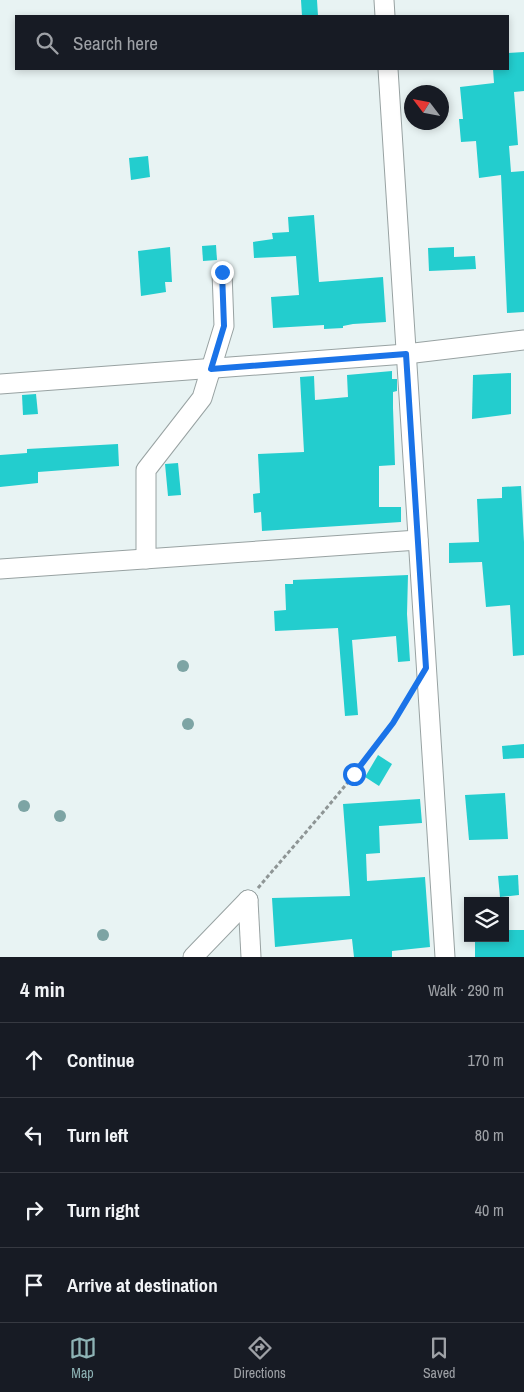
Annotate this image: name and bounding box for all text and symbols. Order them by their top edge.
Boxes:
search box [15,15,509,70]
icon: search [33,29,61,57]
text: Search here [73,30,158,56]
north arrow [404,85,449,130]
route end [211,261,234,284]
route start [343,763,366,786]
map controls [464,897,509,942]
button: layers [464,897,509,942]
text: 4 min [20,975,65,1004]
text: Walk · 290 m [428,979,504,1001]
icon: ahead [20,1046,48,1074]
text: Continue [67,1047,135,1073]
text: 170 m [468,1049,504,1071]
icon: left [20,1121,48,1149]
text: Turn left [67,1122,128,1148]
text: 80 m [475,1124,504,1146]
icon: right [20,1196,48,1224]
text: Turn right [67,1197,139,1223]
text: 40 m [475,1199,504,1221]
icon: arrive [20,1271,48,1299]
text: Arrive at destination [67,1272,218,1298]
tab: Map [69,1334,97,1382]
tab: Directions [234,1334,286,1382]
tab: Saved [423,1334,455,1382]

